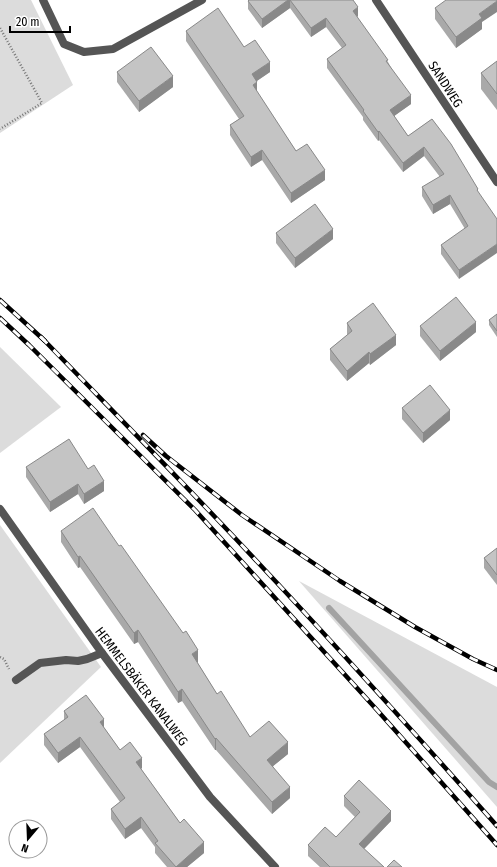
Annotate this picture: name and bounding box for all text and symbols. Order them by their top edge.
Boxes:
scale bar [10,8,70,34]
text: 20 m [16,15,40,29]
street label: SANDWEG [425,58,466,110]
street label: HEMMELSBÄKER KANALWEG [92,624,191,748]
north arrow [8,819,48,859]
text: N [20,841,30,855]

